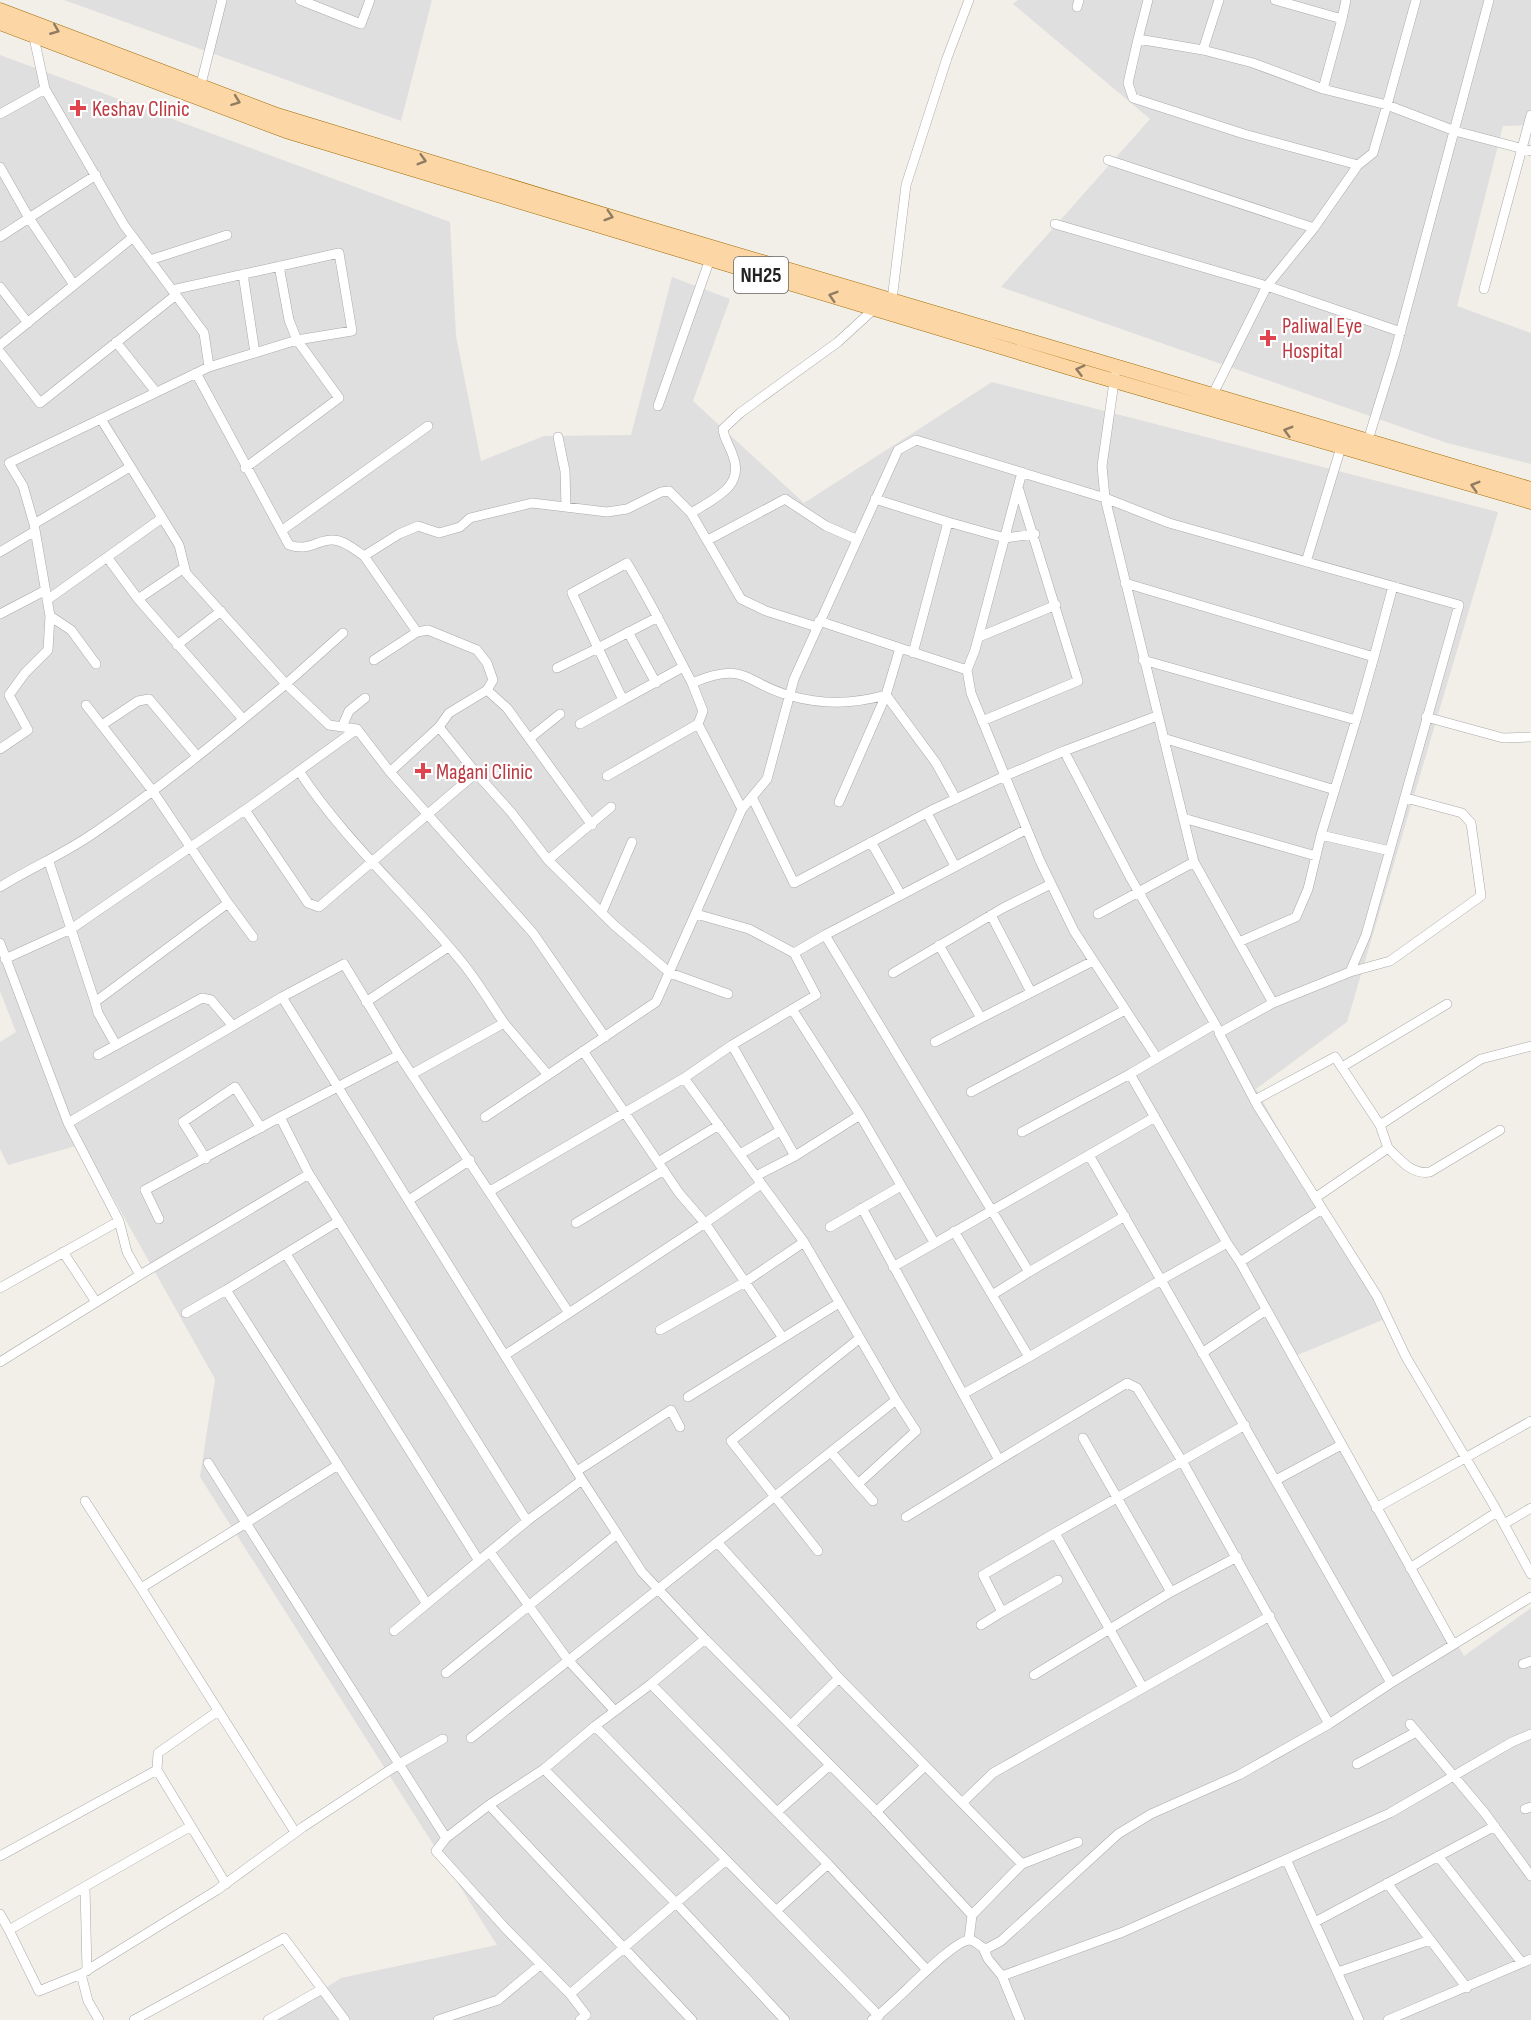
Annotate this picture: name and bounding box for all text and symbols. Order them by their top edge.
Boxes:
one-way arrow [49,23,59,36]
one-way arrow [230,94,241,106]
place label: Keshav Clinic [92,96,190,123]
marker: Keshav Clinic [69,99,87,117]
one-way arrow [416,153,427,165]
one-way arrow [603,209,614,221]
road number: NH25 [734,257,788,293]
one-way arrow [828,291,839,303]
place label: Paliwal Eye Hospital [1282,313,1362,365]
marker: Paliwal Eye Hospital [1259,329,1277,347]
one-way arrow [1076,365,1086,378]
one-way arrow [1283,426,1294,438]
one-way arrow [1470,481,1481,493]
place label: Magani Clinic [436,759,533,786]
marker: Magani Clinic [414,762,432,780]

